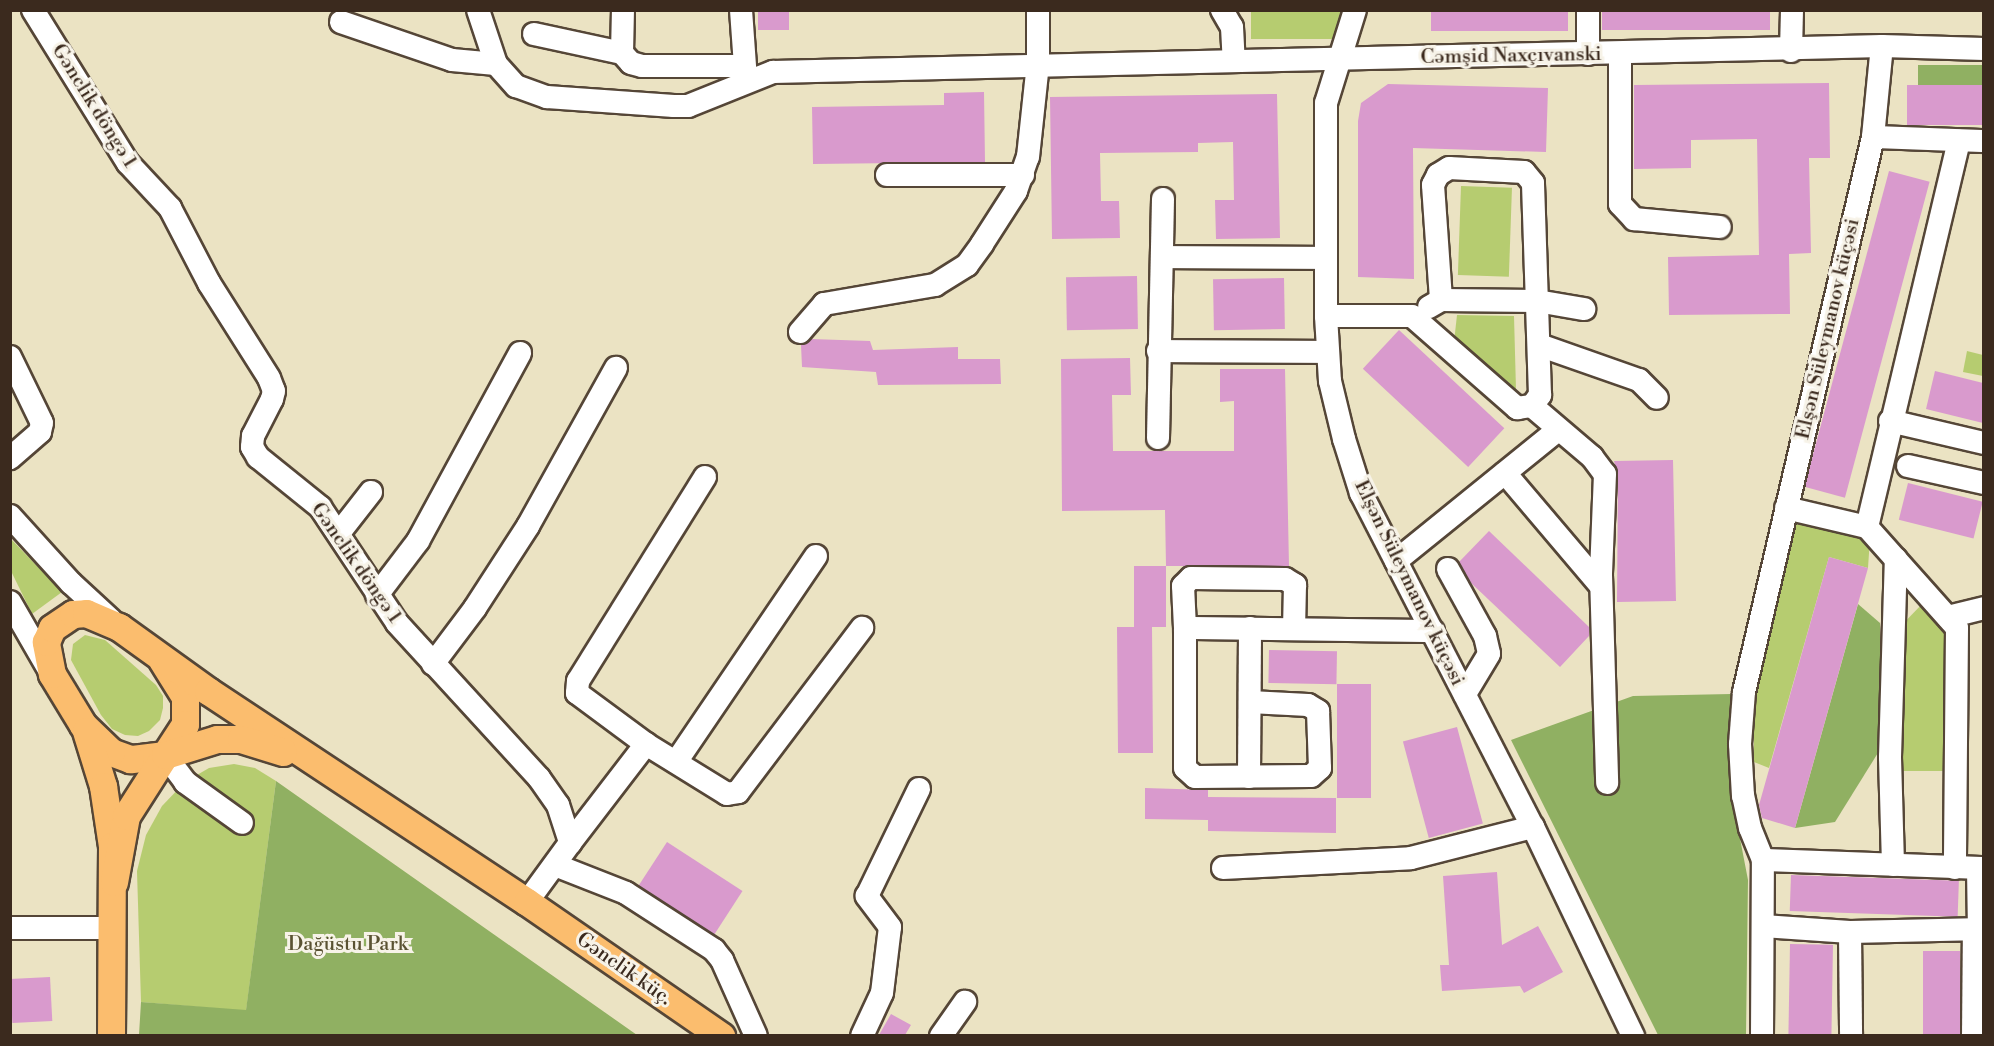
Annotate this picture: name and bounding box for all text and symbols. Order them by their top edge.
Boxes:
street label: Gənclik döngə 1 [46,40,142,172]
street label: Cəmşid Naxçıvanski [1420,42,1602,70]
street label: Elşən Süleymanov küçəsi [1791,216,1865,442]
street label: Elşən Süleymanov küçəsi [1349,476,1469,690]
street label: Gənclik döngə 1 [306,498,406,628]
street label: Gənclik küç. [572,927,676,1011]
park label: Dağüstu Park [288,932,408,956]

